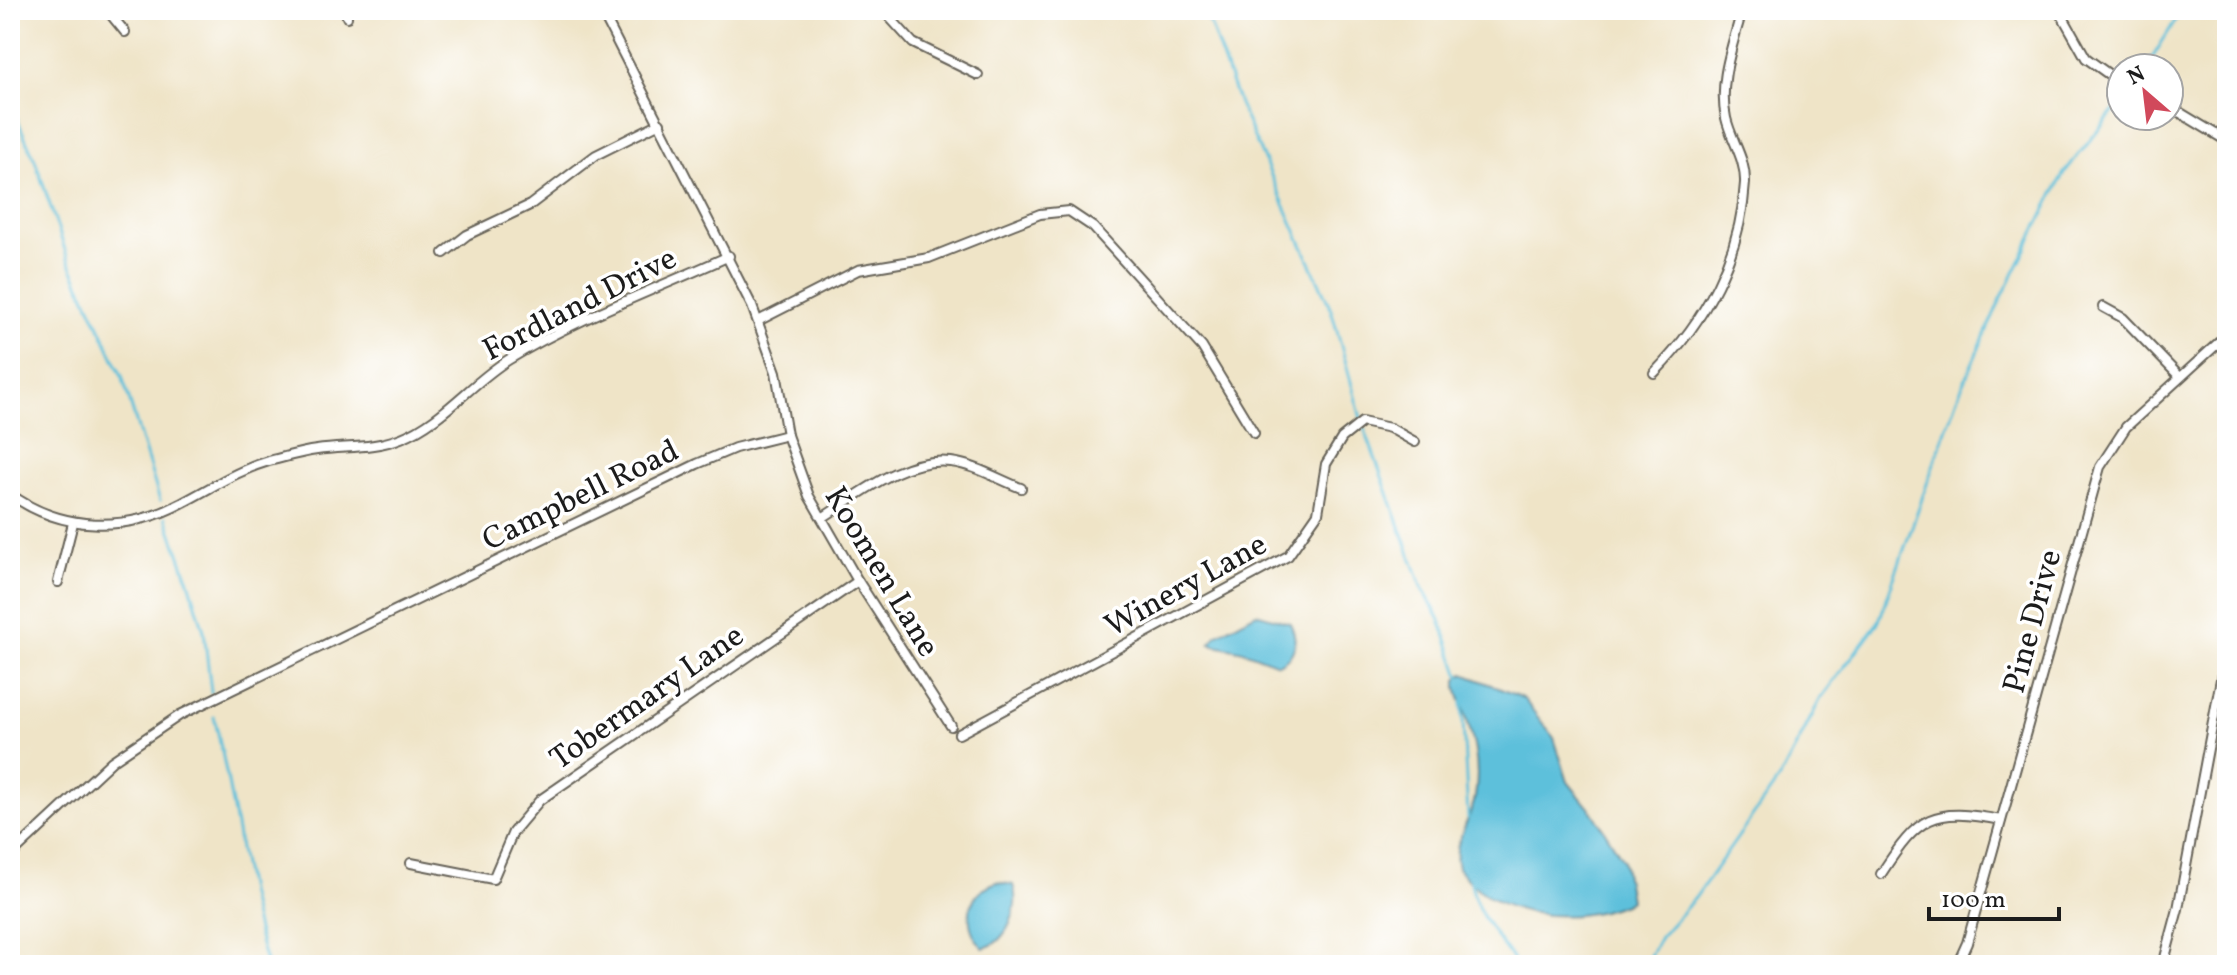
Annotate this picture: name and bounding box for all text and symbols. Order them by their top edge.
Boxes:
north arrow [2105,52,2185,132]
text: N [2122,59,2151,94]
street label: Fordland Drive [476,238,685,373]
street label: Campbell Road [476,430,687,563]
street label: Koomen Lane [812,479,949,666]
street label: Winery Lane [1097,524,1276,649]
street label: Pine Drive [1994,545,2074,698]
street label: Tobermary Lane [542,615,754,782]
scale bar [1929,871,2059,921]
text: 100 m [1941,884,2006,918]

